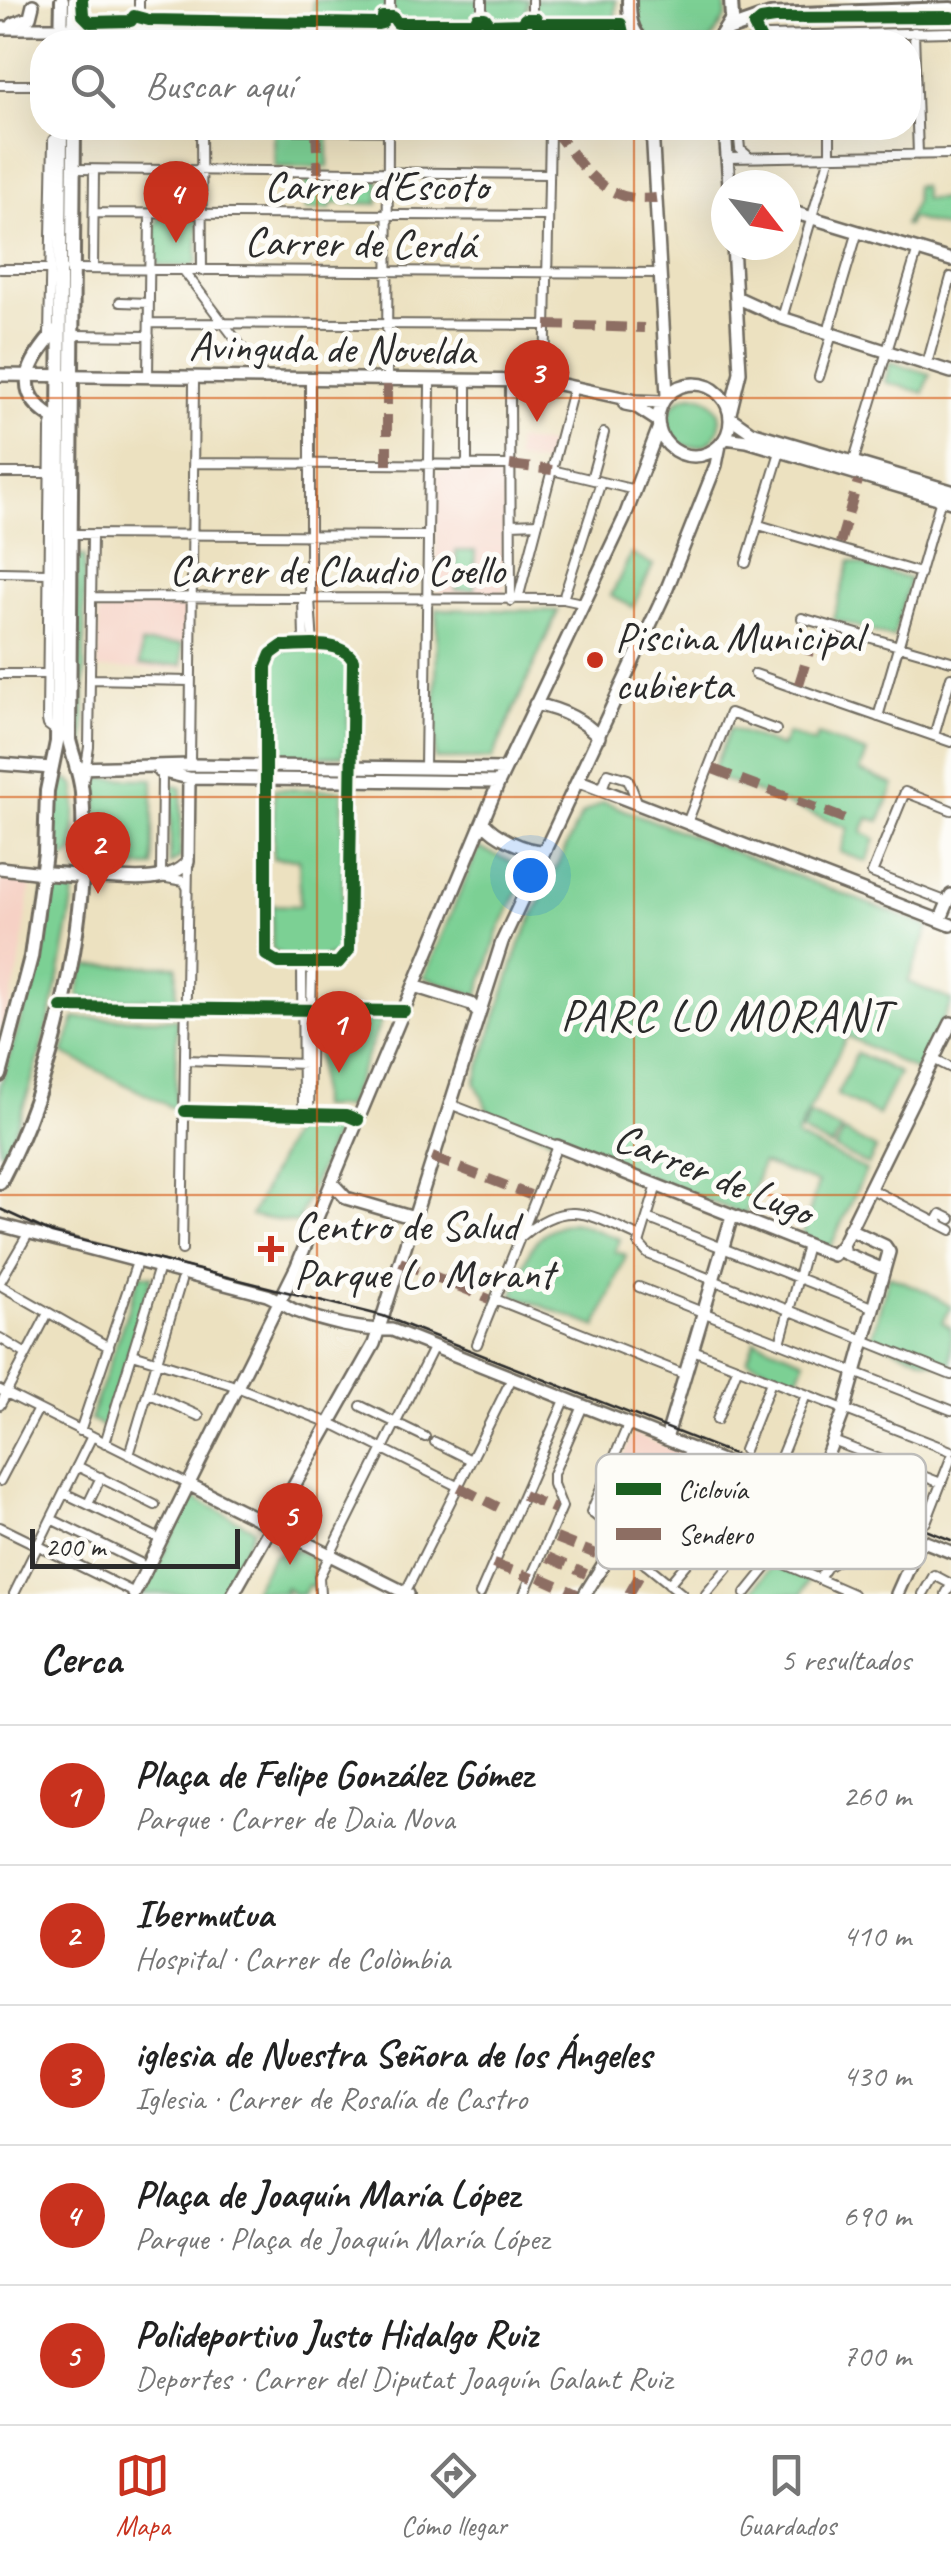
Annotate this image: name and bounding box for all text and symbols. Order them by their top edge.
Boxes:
search box [30,30,921,140]
icon: search [65,58,120,113]
text: Buscar aquí [145,62,294,109]
pin: 4 [144,160,208,243]
street label: Carrer d'Escoto [264,160,492,213]
north arrow [711,170,801,260]
street label: Carrer de Cerdá [244,215,480,272]
street label: Avinguda de Novelda [188,320,478,378]
pin: 3 [504,340,570,422]
street label: Carrer de Claudio Coello [169,544,507,597]
place label: Piscina Municipal cubierta [615,611,869,712]
marker: Piscina Municipal cubierta [584,649,606,671]
pin: 2 [66,812,130,894]
your location [505,850,556,901]
district label: PARC LO MORANT [560,987,899,1044]
pin: 1 [306,990,372,1073]
street label: Carrer de Lugo [607,1111,824,1240]
place label: Centro de Salud Parque Lo Morant [294,1200,559,1301]
marker: Centro de Salud Parque Lo Morant [258,1236,284,1262]
legend [596,1454,926,1569]
text: Ciclovía [678,1472,750,1507]
pin: 5 [258,1482,322,1565]
text: Sendero [678,1517,755,1552]
scale bar [30,1524,240,1568]
text: 200 m [45,1529,105,1564]
text: Cerca [40,1633,122,1686]
text: 5 resultados [780,1639,911,1680]
text: Plaça de Felipe González Gómez [135,1751,532,1798]
text: 1 [65,1775,80,1816]
text: 260 m [842,1775,911,1816]
text: Parque · Carrer de Daia Nova [135,1798,455,1839]
text: Ibermutua [135,1891,273,1938]
text: 2 [65,1915,80,1956]
text: 410 m [842,1915,911,1956]
text: Hospital · Carrer de Colòmbia [135,1938,450,1979]
text: iglesia de Nuestra Señora de los Ángeles [135,2031,651,2078]
text: 3 [65,2055,80,2096]
text: 430 m [842,2055,911,2096]
text: Iglesia · Carrer de Rosalía de Castro [135,2078,527,2119]
text: Plaça de Joaquín María López [135,2171,519,2218]
text: 4 [65,2195,80,2236]
text: 690 m [842,2195,911,2236]
text: Parque · Plaça de Joaquín María López [135,2218,549,2259]
text: Polideportivo Justo Hidalgo Ruiz [135,2311,537,2358]
text: 5 [66,2335,79,2376]
text: 700 m [842,2335,911,2376]
text: Deportes · Carrer del Diputat Joaquín Galant Ruiz [135,2358,672,2399]
tab: Mapa [115,2448,170,2543]
tab: Cómo llegar [401,2448,507,2543]
tab: Guardados [737,2448,836,2543]

